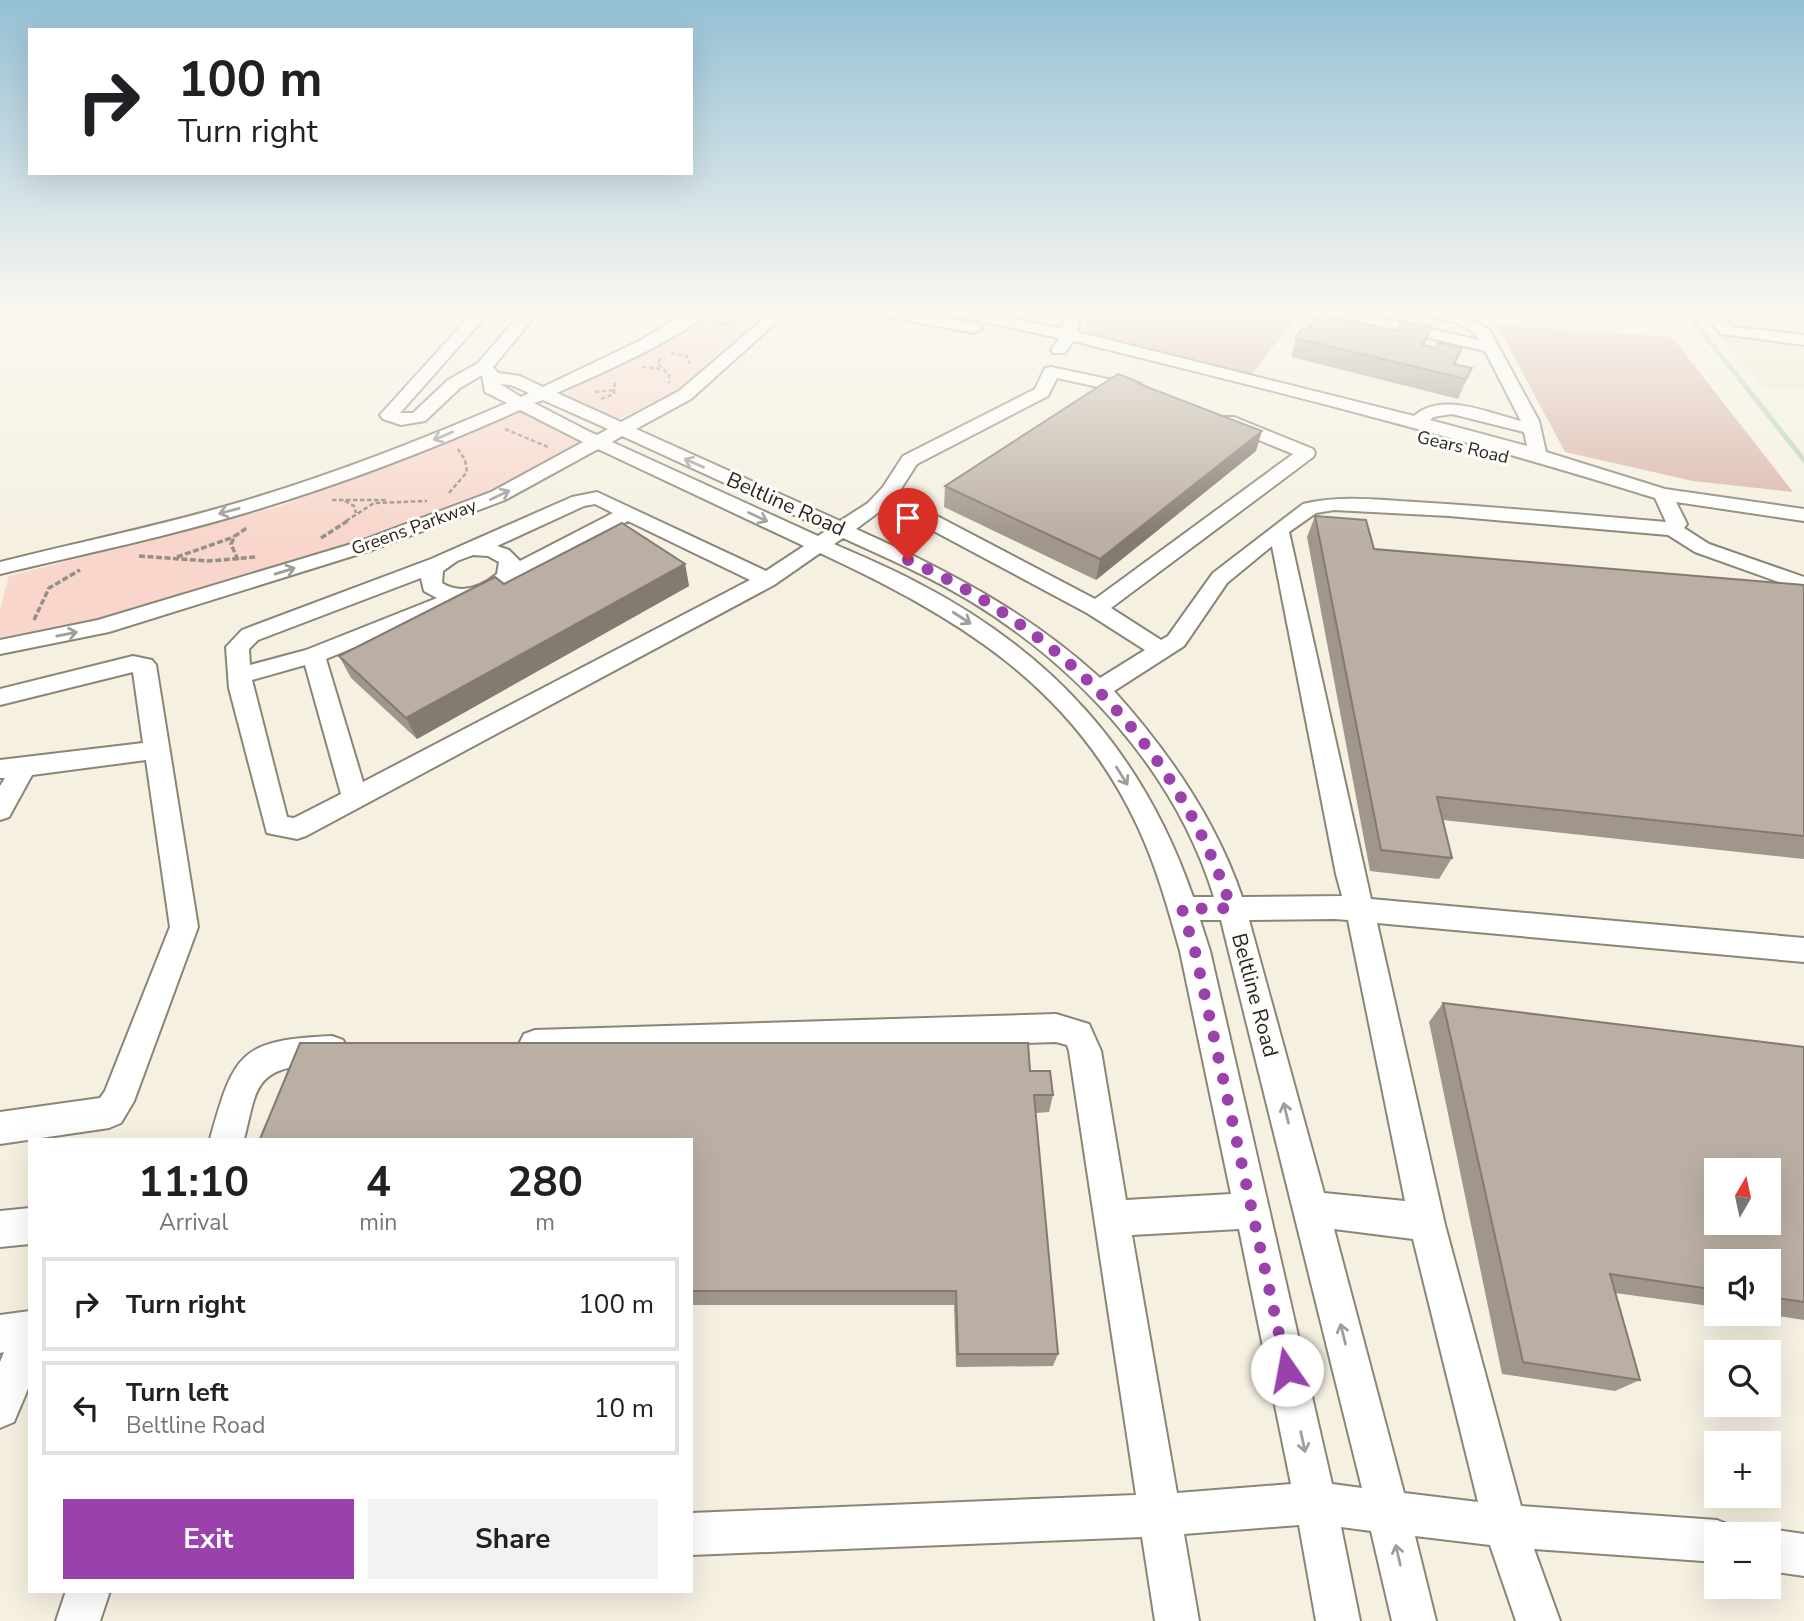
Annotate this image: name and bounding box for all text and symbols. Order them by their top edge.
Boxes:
text: 100 m [178,46,322,113]
icon: right [63,56,154,147]
text: Turn right [178,110,318,153]
street label: Gears Road [1415,425,1511,469]
one-way arrow [433,430,455,443]
one-way arrow [684,456,705,469]
street label: Beltline Road [722,465,850,543]
one-way arrow [489,487,510,501]
pin [878,488,938,560]
street label: Greens Parkway [348,493,481,561]
icon: arrive [889,499,927,537]
one-way arrow [218,505,240,518]
one-way arrow [747,511,768,524]
one-way arrow [274,563,296,576]
one-way arrow [951,611,971,625]
one-way arrow [55,626,78,640]
one-way arrow [1115,766,1130,785]
street label: Beltline Road [1225,930,1285,1060]
one-way arrow [1279,1103,1292,1125]
text: 11:10 [138,1154,249,1211]
text: 4 [366,1154,391,1211]
text: 280 [507,1154,583,1211]
north arrow [1704,1158,1782,1236]
map controls [1704,1158,1781,1599]
text: Arrival [159,1207,228,1238]
text: min [359,1207,397,1238]
text: m [535,1207,555,1238]
button: sound [1704,1249,1781,1326]
icon: right [67,1285,105,1323]
text: Turn right [126,1287,245,1322]
text: 100 m [578,1287,654,1322]
one-way arrow [1336,1323,1349,1346]
position arrow [1250,1333,1324,1407]
button: search [1704,1340,1781,1417]
text: Turn left [126,1375,229,1410]
icon: left [67,1389,105,1427]
text: 10 m [594,1391,654,1426]
text: Beltline Road [126,1410,265,1441]
one-way arrow [1297,1430,1310,1453]
button: + [1704,1431,1781,1508]
button: Exit [63,1499,354,1579]
button: Share [368,1499,658,1579]
button: − [1704,1522,1781,1599]
one-way arrow [1391,1544,1404,1567]

